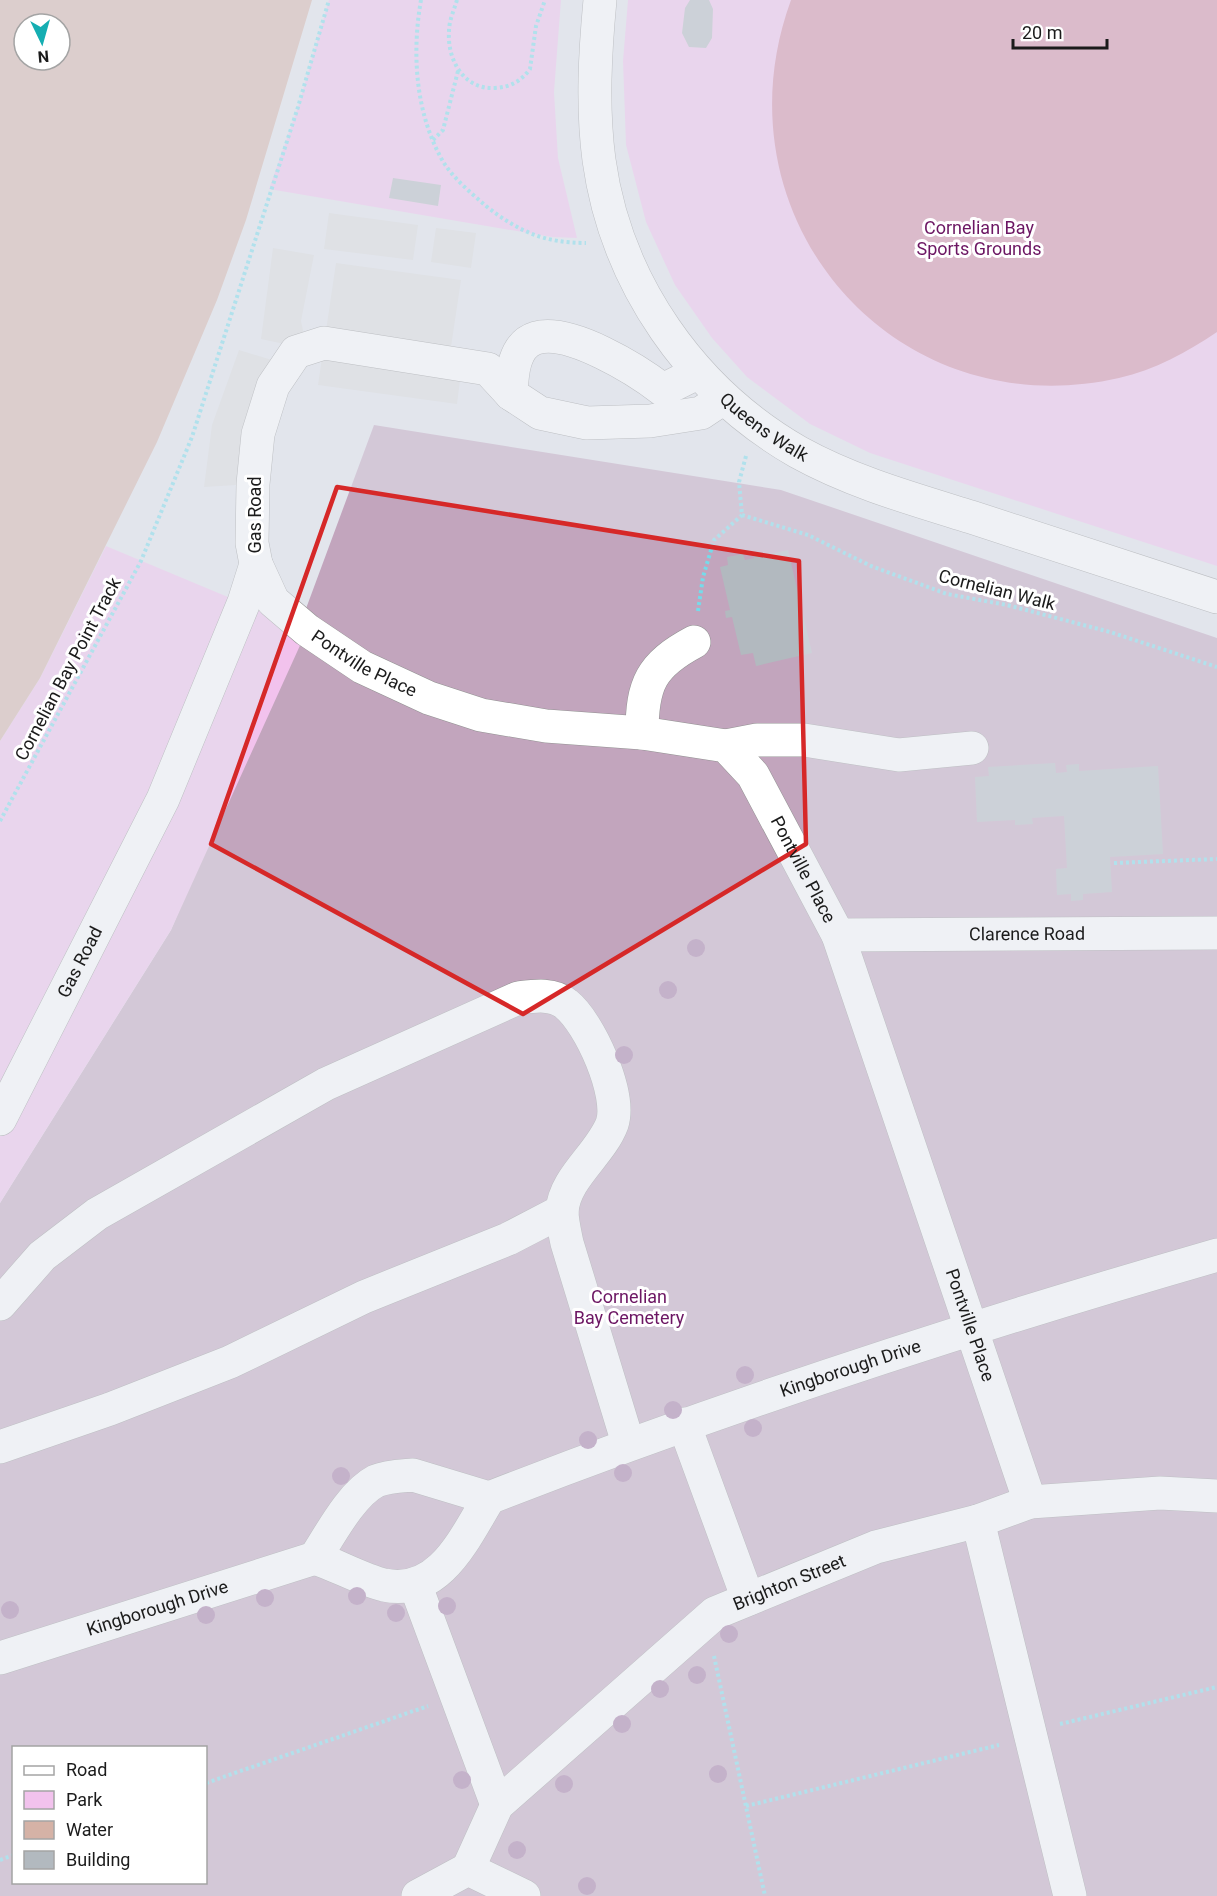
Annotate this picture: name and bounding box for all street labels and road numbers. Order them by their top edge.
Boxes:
street label: Queens Walk [716,388,813,466]
street label: Gas Road [244,476,265,554]
street label: Cornelian Walk [937,565,1058,614]
street label: Cornelian Bay Point Track [10,573,125,764]
street label: Pontville Place [308,625,420,701]
street label: Pontville Place [767,812,841,926]
street label: Gas Road [53,923,106,1001]
street label: Clarence Road [969,923,1085,944]
street label: Pontville Place [942,1266,999,1384]
street label: Kingborough Drive [777,1335,923,1401]
street label: Brighton Street [730,1550,848,1615]
street label: Kingborough Drive [84,1575,230,1640]

